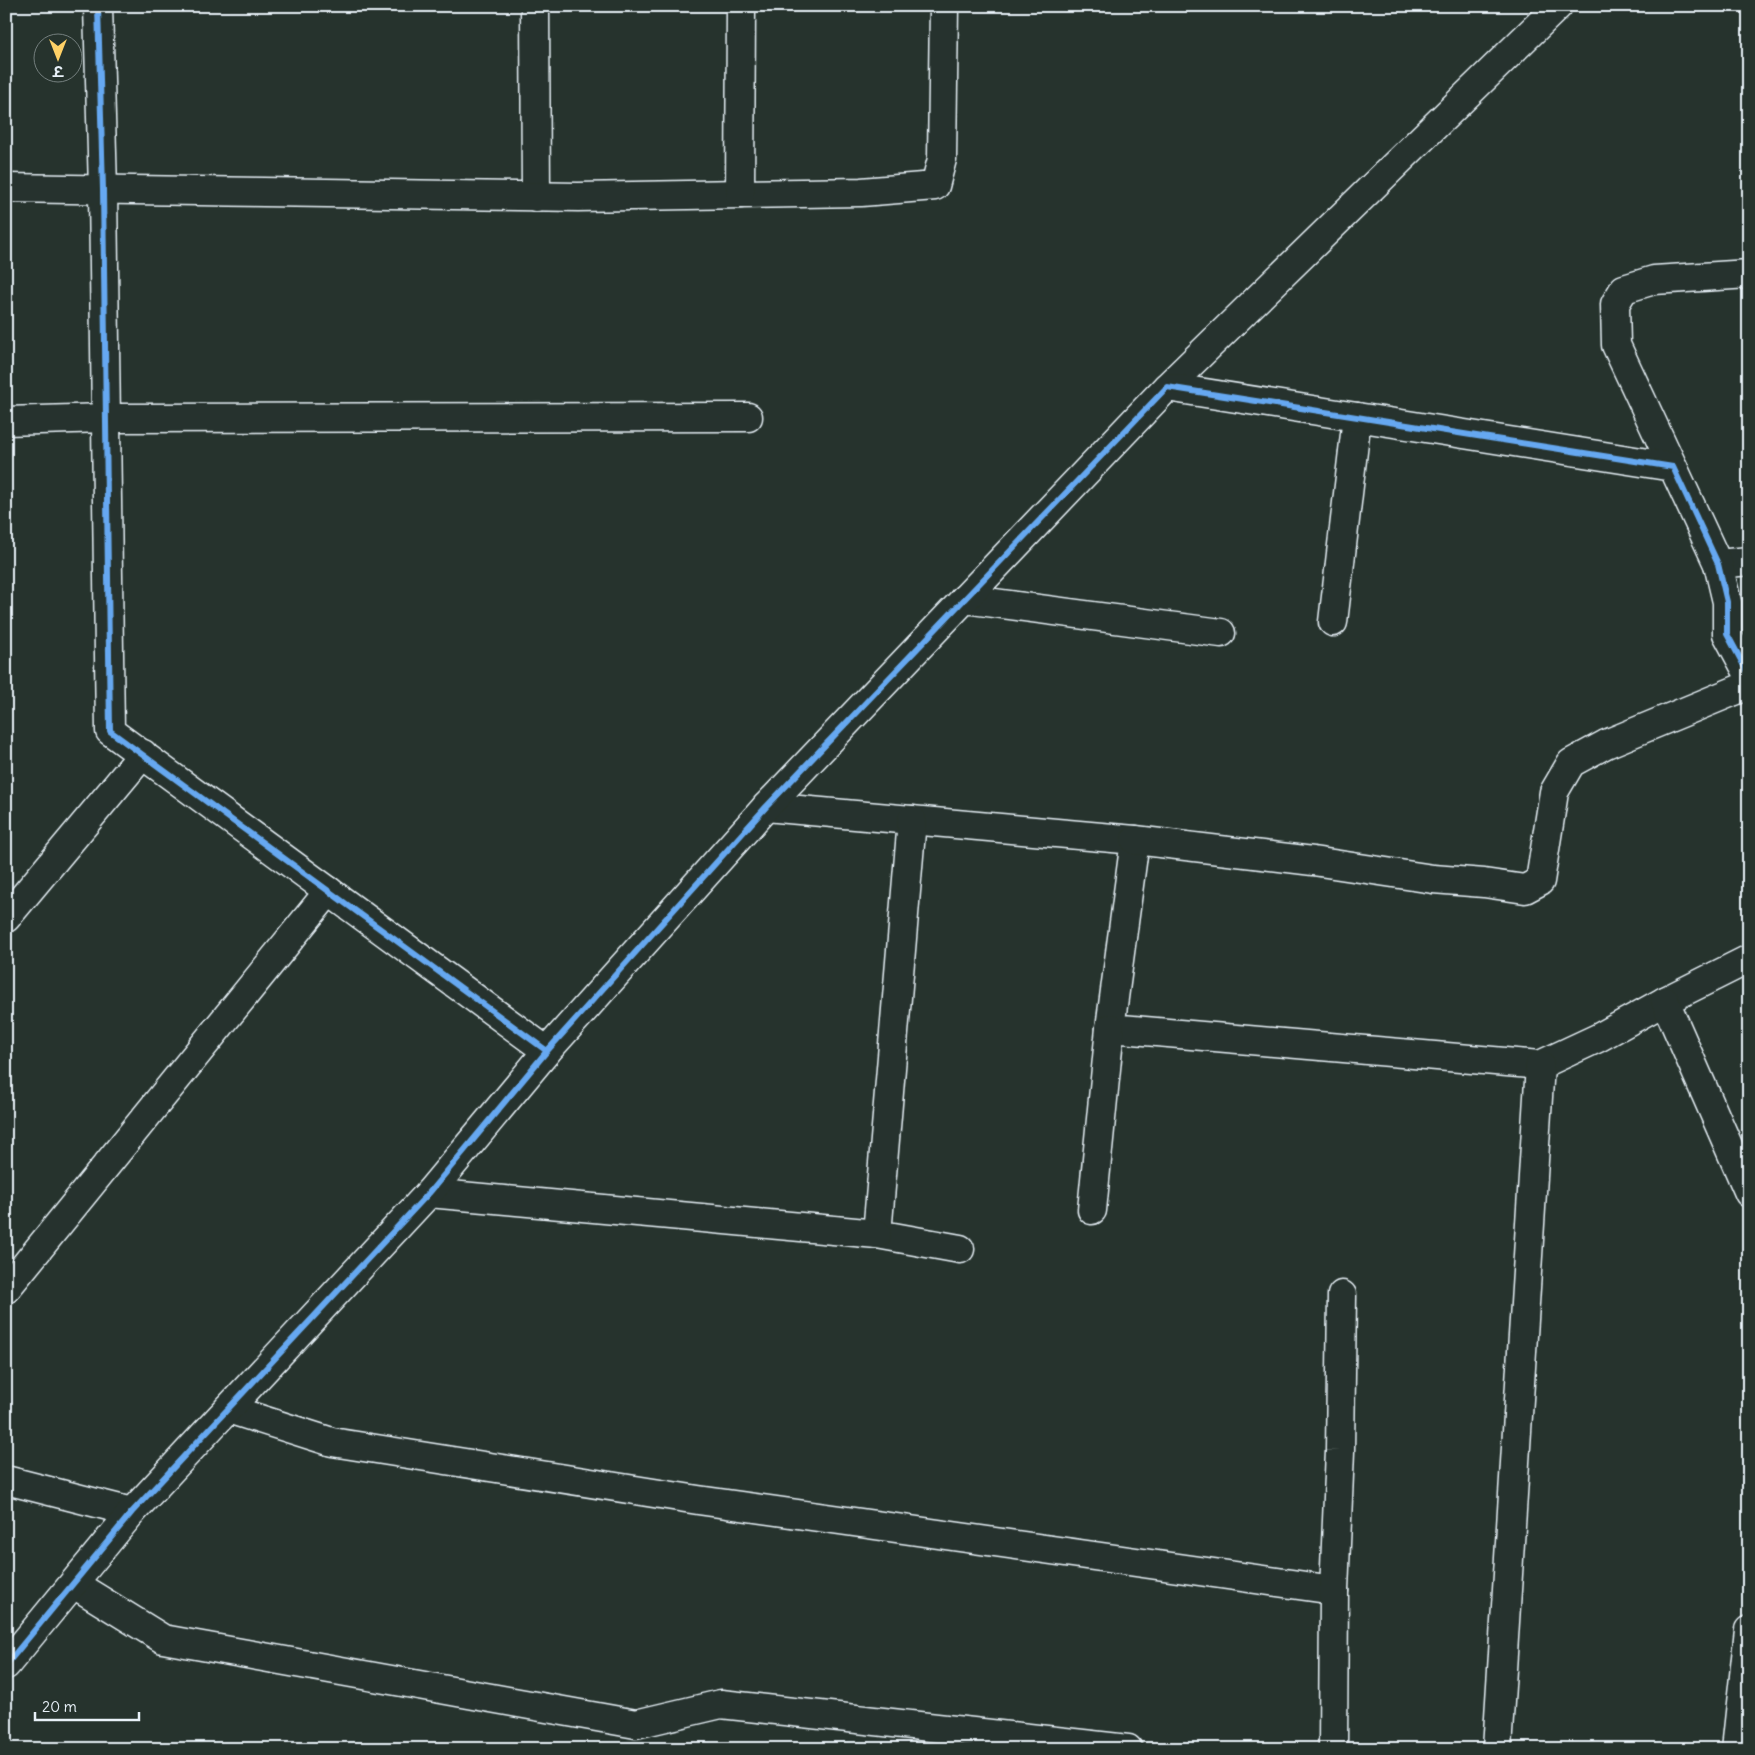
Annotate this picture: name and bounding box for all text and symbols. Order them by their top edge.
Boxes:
north arrow [32,32,82,82]
text: उ [52,62,65,80]
scale bar [35,1690,139,1722]
text: 20 m [42,1697,77,1716]

